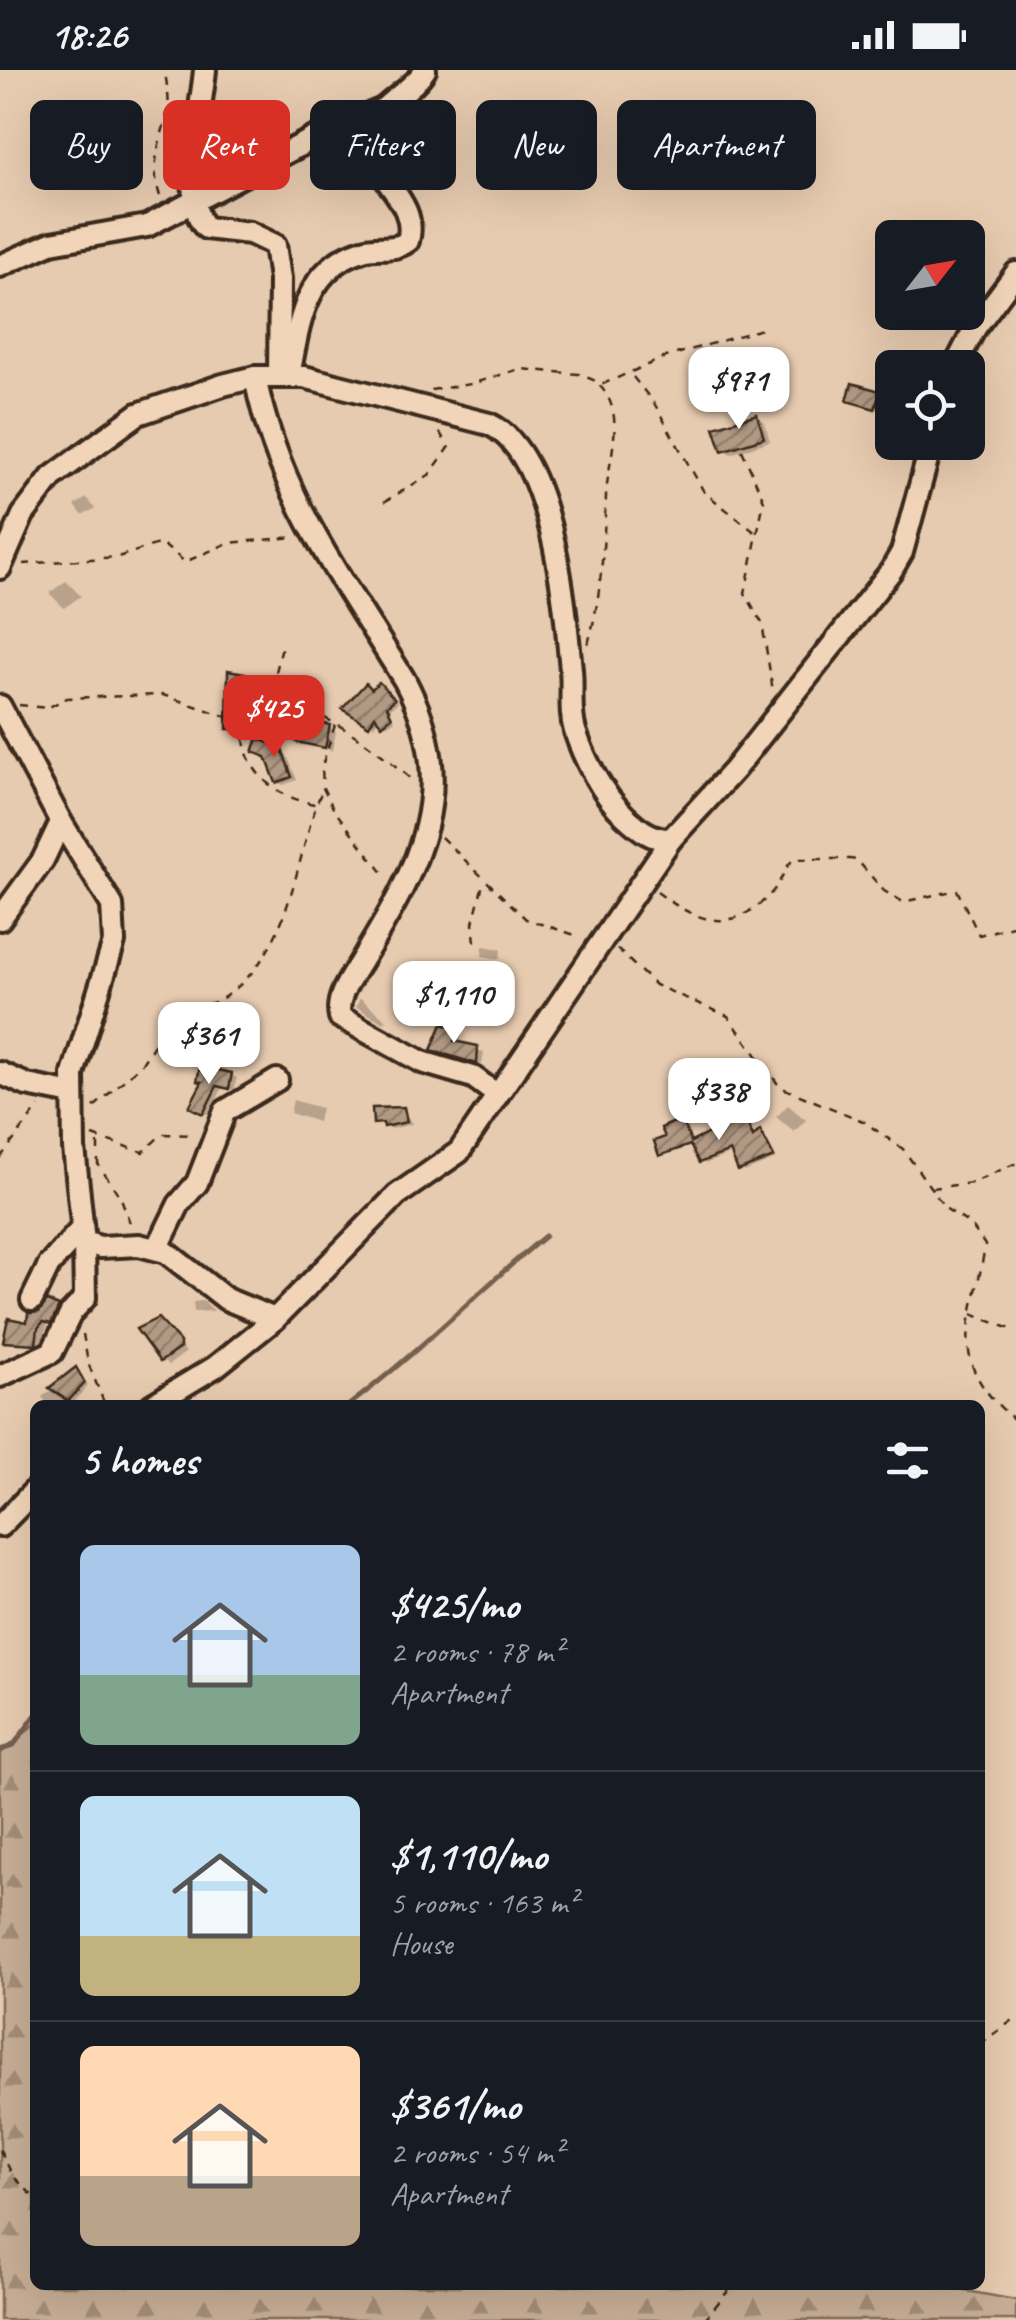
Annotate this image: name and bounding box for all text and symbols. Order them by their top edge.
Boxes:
text: 18:26 [50,12,127,59]
chip: Buy [30,100,143,190]
chip: Rent [163,100,290,190]
chip: Filters [310,100,456,190]
chip: New [476,100,597,190]
chip: Apartment [617,100,816,190]
north arrow [875,220,985,330]
map controls [875,220,985,460]
pin: $971 [680,347,798,432]
button: locate [875,350,985,460]
text: $971 [710,359,768,400]
pin: $425 [215,675,333,760]
text: $425 [245,687,303,728]
pin: $1,110 [373,961,535,1046]
text: $1,110 [415,973,493,1014]
pin: $361 [150,1002,268,1087]
text: $361 [180,1014,238,1055]
pin: $338 [660,1058,778,1143]
text: $338 [690,1070,748,1111]
icon: filters [880,1433,935,1488]
text: 5 homes [80,1434,198,1487]
text: $425/mo [390,1578,519,1631]
icon: home [160,1585,280,1705]
text: 2 rooms · 78 m² [390,1631,563,1672]
text: Apartment [390,1672,508,1713]
text: $1,110/mo [390,1829,547,1882]
icon: home [160,1836,280,1956]
text: 5 rooms · 163 m² [390,1882,577,1923]
text: House [390,1923,452,1964]
text: $361/mo [390,2079,520,2132]
icon: home [160,2086,280,2206]
text: 2 rooms · 54 m² [390,2132,563,2173]
text: Apartment [390,2173,508,2214]

